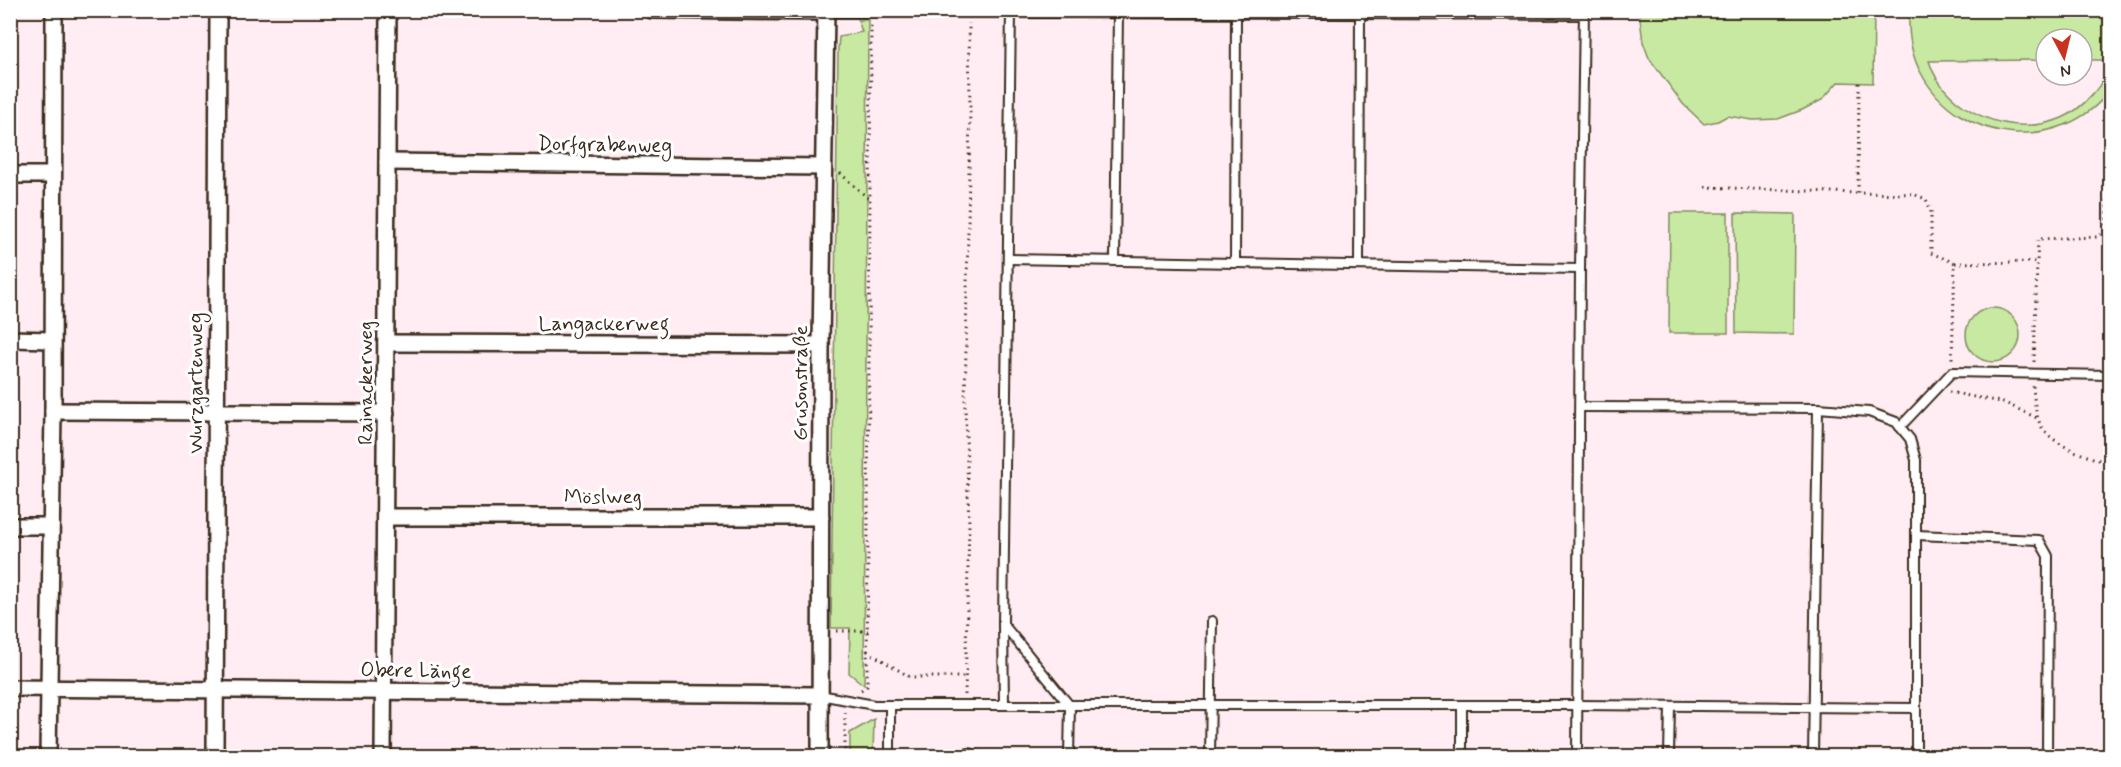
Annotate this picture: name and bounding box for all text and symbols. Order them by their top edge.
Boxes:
north arrow [2034,27,2094,87]
text: N [2059,59,2072,81]
street label: Dorfgrabenweg [537,130,673,161]
street label: Langackerweg [539,310,669,340]
street label: Wurzgartenweg [182,312,211,454]
street label: Rainackerweg [352,321,380,445]
street label: Grusonstraße [787,325,815,441]
street label: Möslweg [564,483,642,511]
street label: Obere Länge [360,656,472,688]

